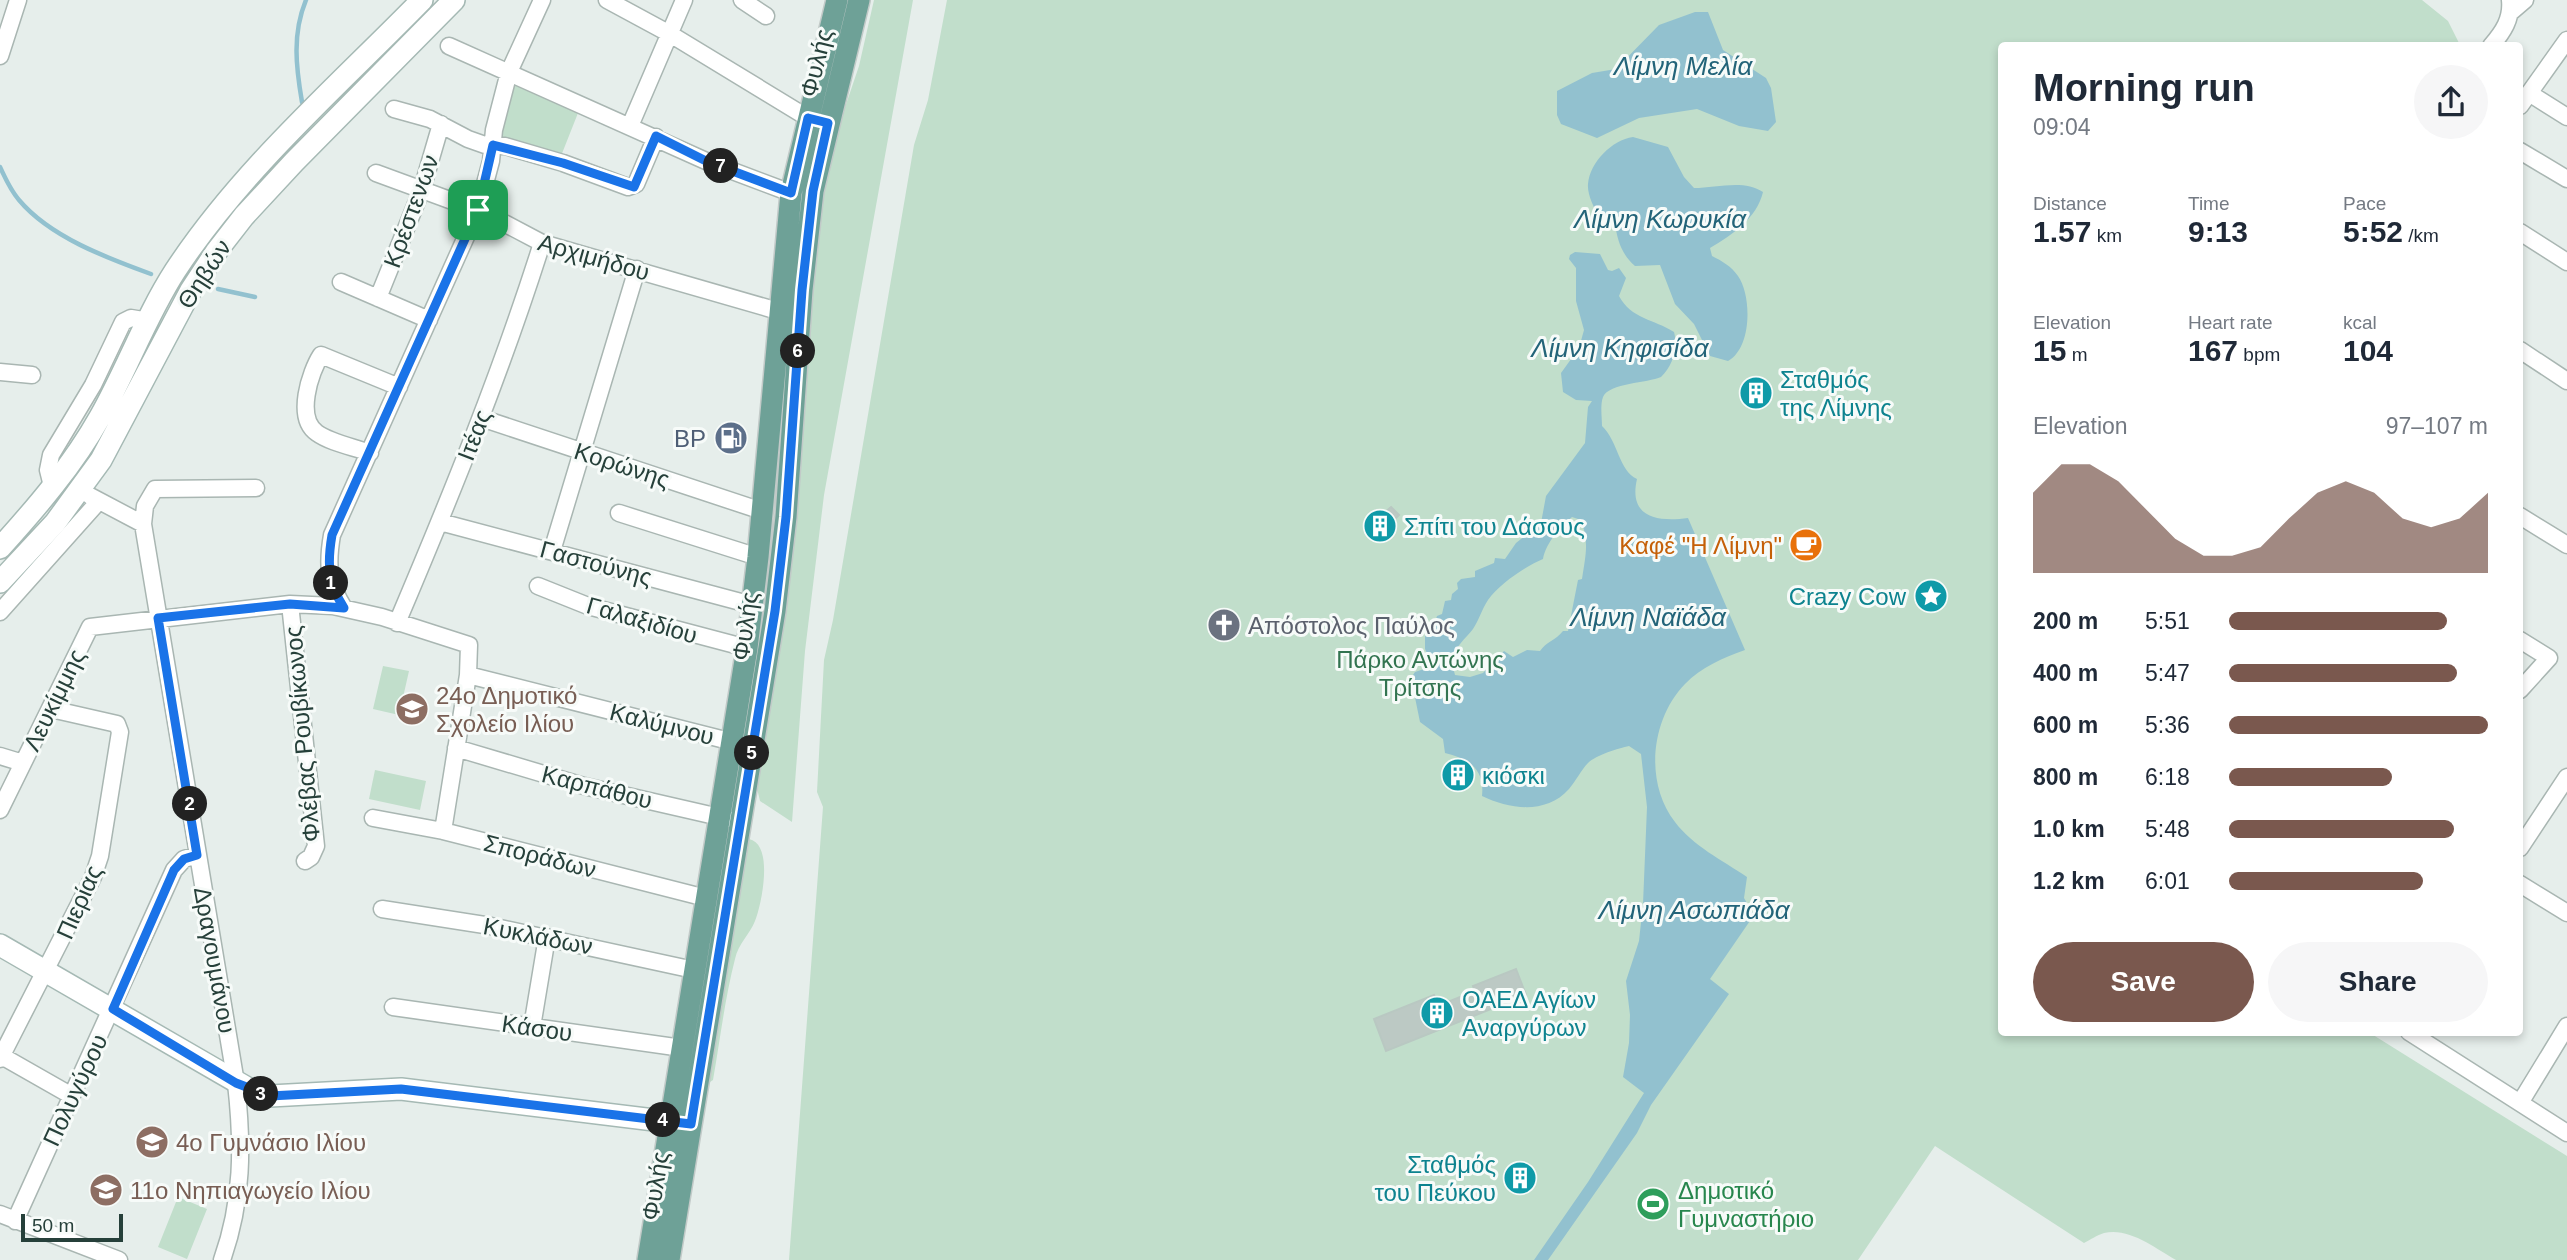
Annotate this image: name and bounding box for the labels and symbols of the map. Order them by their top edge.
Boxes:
street label: Φυλής [795,26,837,100]
water label: Λίμνη Μελία [1612,51,1753,81]
pin: 7 [704,148,738,184]
street label: Κρέστενων [378,151,444,271]
pin [448,180,508,240]
water label: Λίμνη Κωρυκία [1572,204,1747,234]
street label: Αρχιμήδου [535,228,653,286]
street label: Θηβών [172,235,236,313]
water label: Λίμνη Κηφισίδα [1529,333,1710,363]
pin: 6 [780,334,816,368]
place label: Σταθμός της Λίμνης [1780,366,1892,421]
building icon: Σταθμός της Λίμνης [1737,374,1775,412]
street label: Ιτέας [452,406,496,464]
fuel station icon: BP [712,419,750,457]
place label: BP [674,425,706,452]
street label: Κορώνης [571,437,673,493]
building icon: Σπίτι του Δάσους [1361,507,1399,545]
place label: Σπίτι του Δάσους [1404,513,1585,540]
cafe icon: Καφέ "Η Λίμνη" [1787,526,1825,564]
place label: Καφέ "Η Λίμνη" [1619,532,1782,559]
street label: Γαστούνης [537,535,655,591]
pin: 1 [314,566,348,600]
place icon: Crazy Cow [1912,577,1950,615]
place label: Crazy Cow [1789,583,1907,610]
street label: Φυλής [727,590,763,662]
street label: Γαλαξιδίου [584,591,700,649]
water label: Λίμνη Ναϊάδα [1568,602,1727,632]
church icon: Απόστολος Παύλος [1205,606,1243,644]
place label: Απόστολος Παύλος [1248,612,1455,639]
street label: Φλέβας Ρουβίκωνος [279,625,325,843]
street label: Λευκίμμης [18,645,90,755]
park label: Πάρκο Αντώνης Τρίτσης [1336,646,1504,701]
place label: 24ο Δημοτικό Σχολείο Ιλίου [436,682,577,737]
school or university icon: 24ο Δημοτικό Σχολείο Ιλίου [393,690,431,728]
street label: Καλύμνου [607,698,717,750]
pin: 5 [734,736,770,770]
building icon: κιόσκι [1439,756,1477,794]
street label: Καρπάθου [539,760,655,814]
place label: κιόσκι [1482,762,1545,789]
pin: 2 [172,786,208,822]
street label: Σποράδων [481,829,599,883]
street label: Πιερίας [51,861,107,943]
street label: Δραγουμάνου [189,885,241,1035]
water label: Λίμνη Ασωπιάδα [1596,895,1791,925]
street label: Κυκλάδων [481,912,595,960]
place label: ΟΑΕΔ Αγίων Αναργύρων [1462,986,1596,1041]
building icon: ΟΑΕΔ Αγίων Αναργύρων [1418,994,1456,1032]
street label: Κάσου [500,1010,574,1046]
street label: Πολυγύρου [37,1030,113,1150]
pin: 3 [244,1076,278,1112]
pin: 4 [646,1102,680,1138]
school or university icon: 4ο Γυμνάσιο Ιλίου [133,1123,171,1161]
place label: 4ο Γυμνάσιο Ιλίου [176,1129,366,1156]
street label: Φυλής [636,1150,674,1222]
place label: Σταθμός του Πεύκου [1374,1151,1496,1206]
building icon: Σταθμός του Πεύκου [1501,1159,1539,1197]
school or university icon: 11ο Νηπιαγωγείο Ιλίου [87,1171,125,1209]
place label: 11ο Νηπιαγωγείο Ιλίου [130,1177,371,1204]
place label: Δημοτικό Γυμναστήριο [1678,1177,1814,1232]
sports icon: Δημοτικό Γυμναστήριο [1634,1185,1672,1223]
scale bar [21,1211,122,1243]

